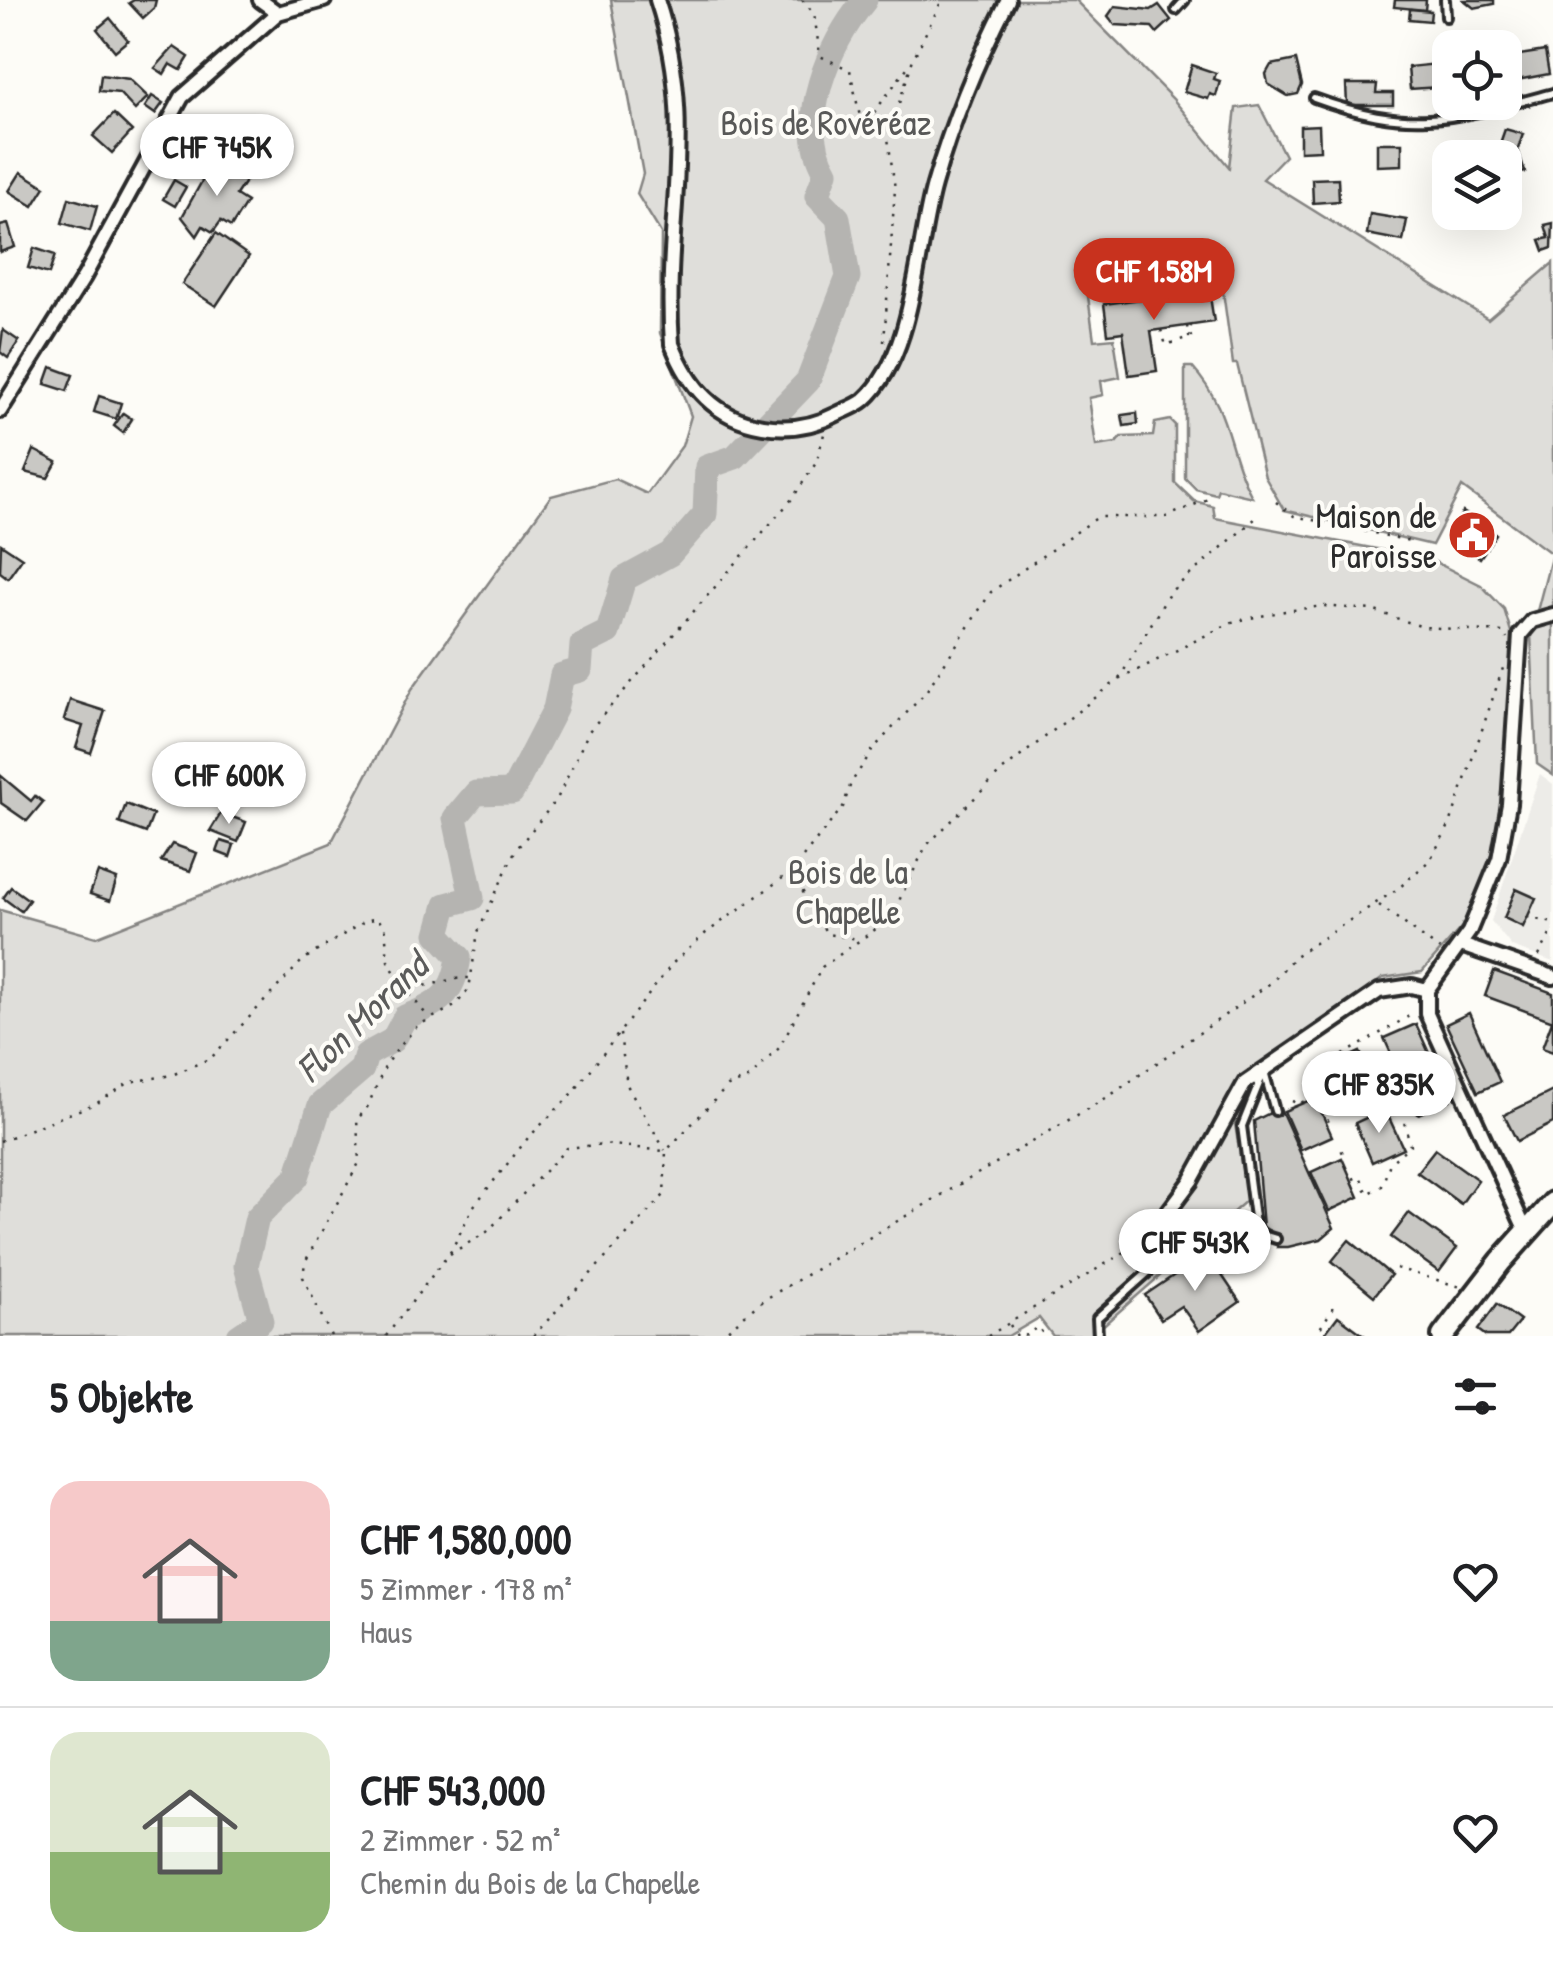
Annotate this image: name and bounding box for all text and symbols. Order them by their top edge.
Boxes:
map controls [1432,30,1522,230]
button: locate [1432,30,1522,120]
park label: Bois de Rovéréaz [721,99,931,146]
pin: CHF 745K [114,114,320,199]
text: CHF 745K [162,125,272,168]
button: layers [1432,140,1522,230]
pin: CHF 1.58M [1040,238,1268,323]
text: CHF 1.58M [1096,249,1212,292]
place label: Maison de Paroisse [1316,492,1437,579]
public building icon: Maison de Paroisse [1446,509,1498,561]
pin: CHF 600K [126,742,332,827]
text: CHF 600K [174,753,284,796]
park label: Bois de la Chapelle [788,848,908,935]
water label: Flon Morand [284,937,442,1093]
pin: CHF 835K [1276,1051,1482,1136]
text: CHF 835K [1324,1062,1434,1105]
pin: CHF 543K [1092,1209,1298,1294]
text: CHF 543K [1141,1220,1249,1263]
text: 5 Objekte [50,1368,193,1425]
icon: filters [1448,1369,1503,1424]
text: CHF 1,580,000 [360,1510,572,1567]
icon: home [130,1521,250,1641]
icon: heart [1448,1554,1503,1609]
text: 5 Zimmer · 178 m² [360,1567,572,1610]
text: Haus [360,1610,413,1653]
text: CHF 543,000 [360,1761,545,1818]
icon: home [130,1772,250,1892]
icon: heart [1448,1805,1503,1860]
text: 2 Zimmer · 52 m² [360,1818,560,1861]
text: Chemin du Bois de la Chapelle [360,1861,701,1904]

